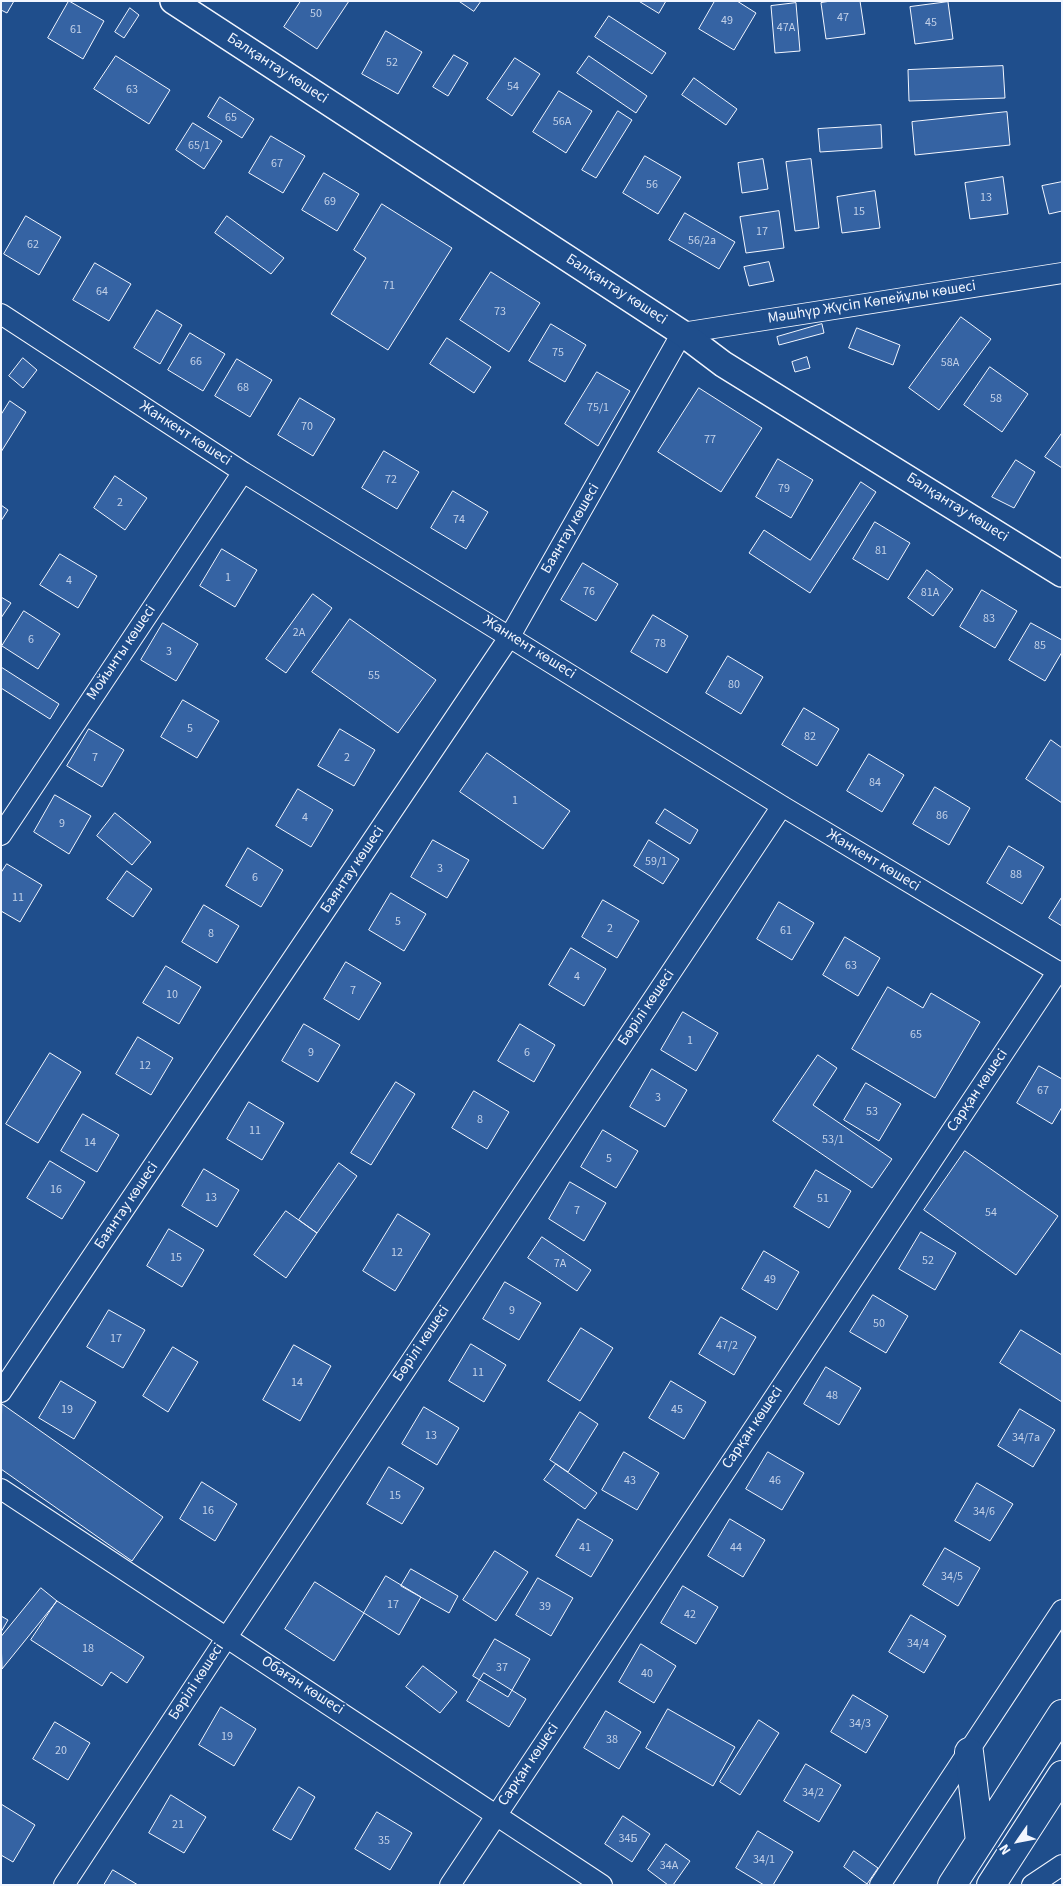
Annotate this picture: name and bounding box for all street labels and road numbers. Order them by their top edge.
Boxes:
street label: Балқантау көшесі [223,30,331,108]
street label: Балқантау көшесі [562,251,670,329]
street label: Мәшһүр Жүсіп Көпейұлы көшесі [767,278,977,328]
street label: Жанкент көшесі [136,398,234,470]
street label: Балқантау көшесі [903,469,1011,547]
street label: Баянтау көшесі [538,481,604,577]
street label: Мойынты көшесі [84,602,160,704]
street label: Жанкент көшесі [479,612,579,684]
street label: Баянтау көшесі [317,823,389,917]
street label: Жанкент көшесі [823,826,923,896]
street label: Бөрілі көшесі [615,966,679,1050]
street label: Сарқан көшесі [944,1046,1012,1136]
street label: Баянтау көшесі [91,1159,163,1253]
street label: Бөрілі көшесі [390,1302,454,1386]
street label: Сарқан көшесі [719,1383,787,1473]
street label: Бөрілі көшесі [165,1640,229,1724]
street label: Обаған көшесі [257,1653,347,1719]
street label: Сарқан көшесі [495,1720,563,1810]

